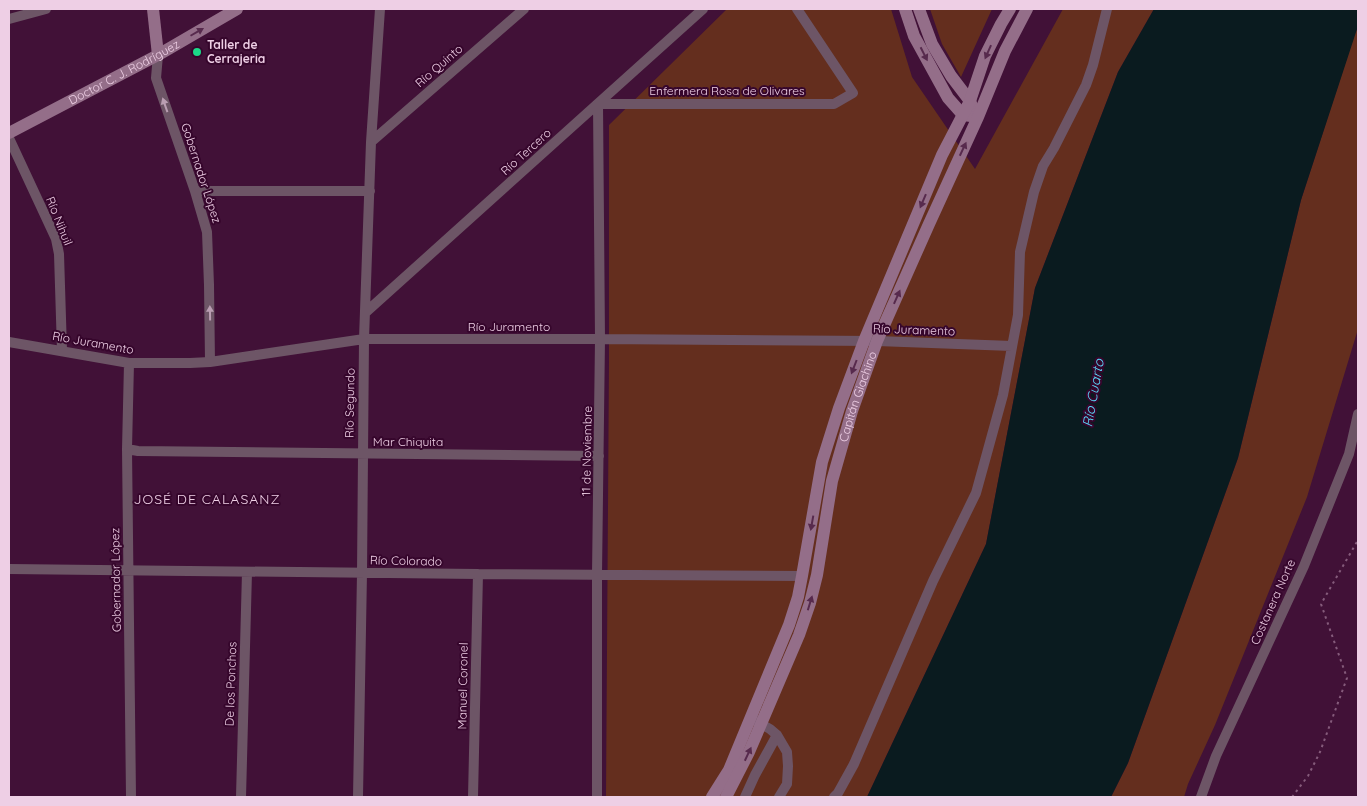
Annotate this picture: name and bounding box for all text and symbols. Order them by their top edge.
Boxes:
one-way arrow [190,28,205,36]
street label: Doctor C. J. Rodríguez [66,36,182,108]
place label: Taller de Cerrajeria [207,37,265,66]
street label: Río Quinto [412,41,465,90]
one-way arrow [983,45,991,59]
marker: Taller de Cerrajeria [191,46,203,58]
one-way arrow [920,46,928,61]
street label: Enfermera Rosa de Olivares [649,83,805,98]
one-way arrow [161,97,168,112]
street label: Gobernador López [178,121,225,225]
street label: Río Tercero [497,125,554,178]
one-way arrow [960,142,968,156]
street label: Río Nihuil [43,194,76,247]
one-way arrow [918,194,926,208]
one-way arrow [893,290,901,304]
one-way arrow [206,305,214,321]
street label: Río Juramento [468,319,550,334]
street label: Río Juramento [873,321,956,338]
street label: Río Juramento [51,328,135,357]
street label: Capitán Giachino [836,349,880,443]
water label: Río Cuarto [1078,357,1108,428]
one-way arrow [850,360,858,375]
street label: Río Segundo [341,368,358,438]
street label: 11 de Noviembre [578,405,595,496]
street label: Mar Chiquita [373,434,443,449]
district label: JOSÉ DE CALASANZ [133,490,281,508]
one-way arrow [807,516,815,532]
street label: Gobernador López [107,527,124,632]
street label: Río Colorado [370,552,442,569]
street label: Costanera Norte [1247,556,1298,647]
one-way arrow [806,596,814,611]
street label: De los Ponchos [222,641,239,727]
street label: Manuel Coronel [454,642,471,730]
one-way arrow [745,747,753,761]

